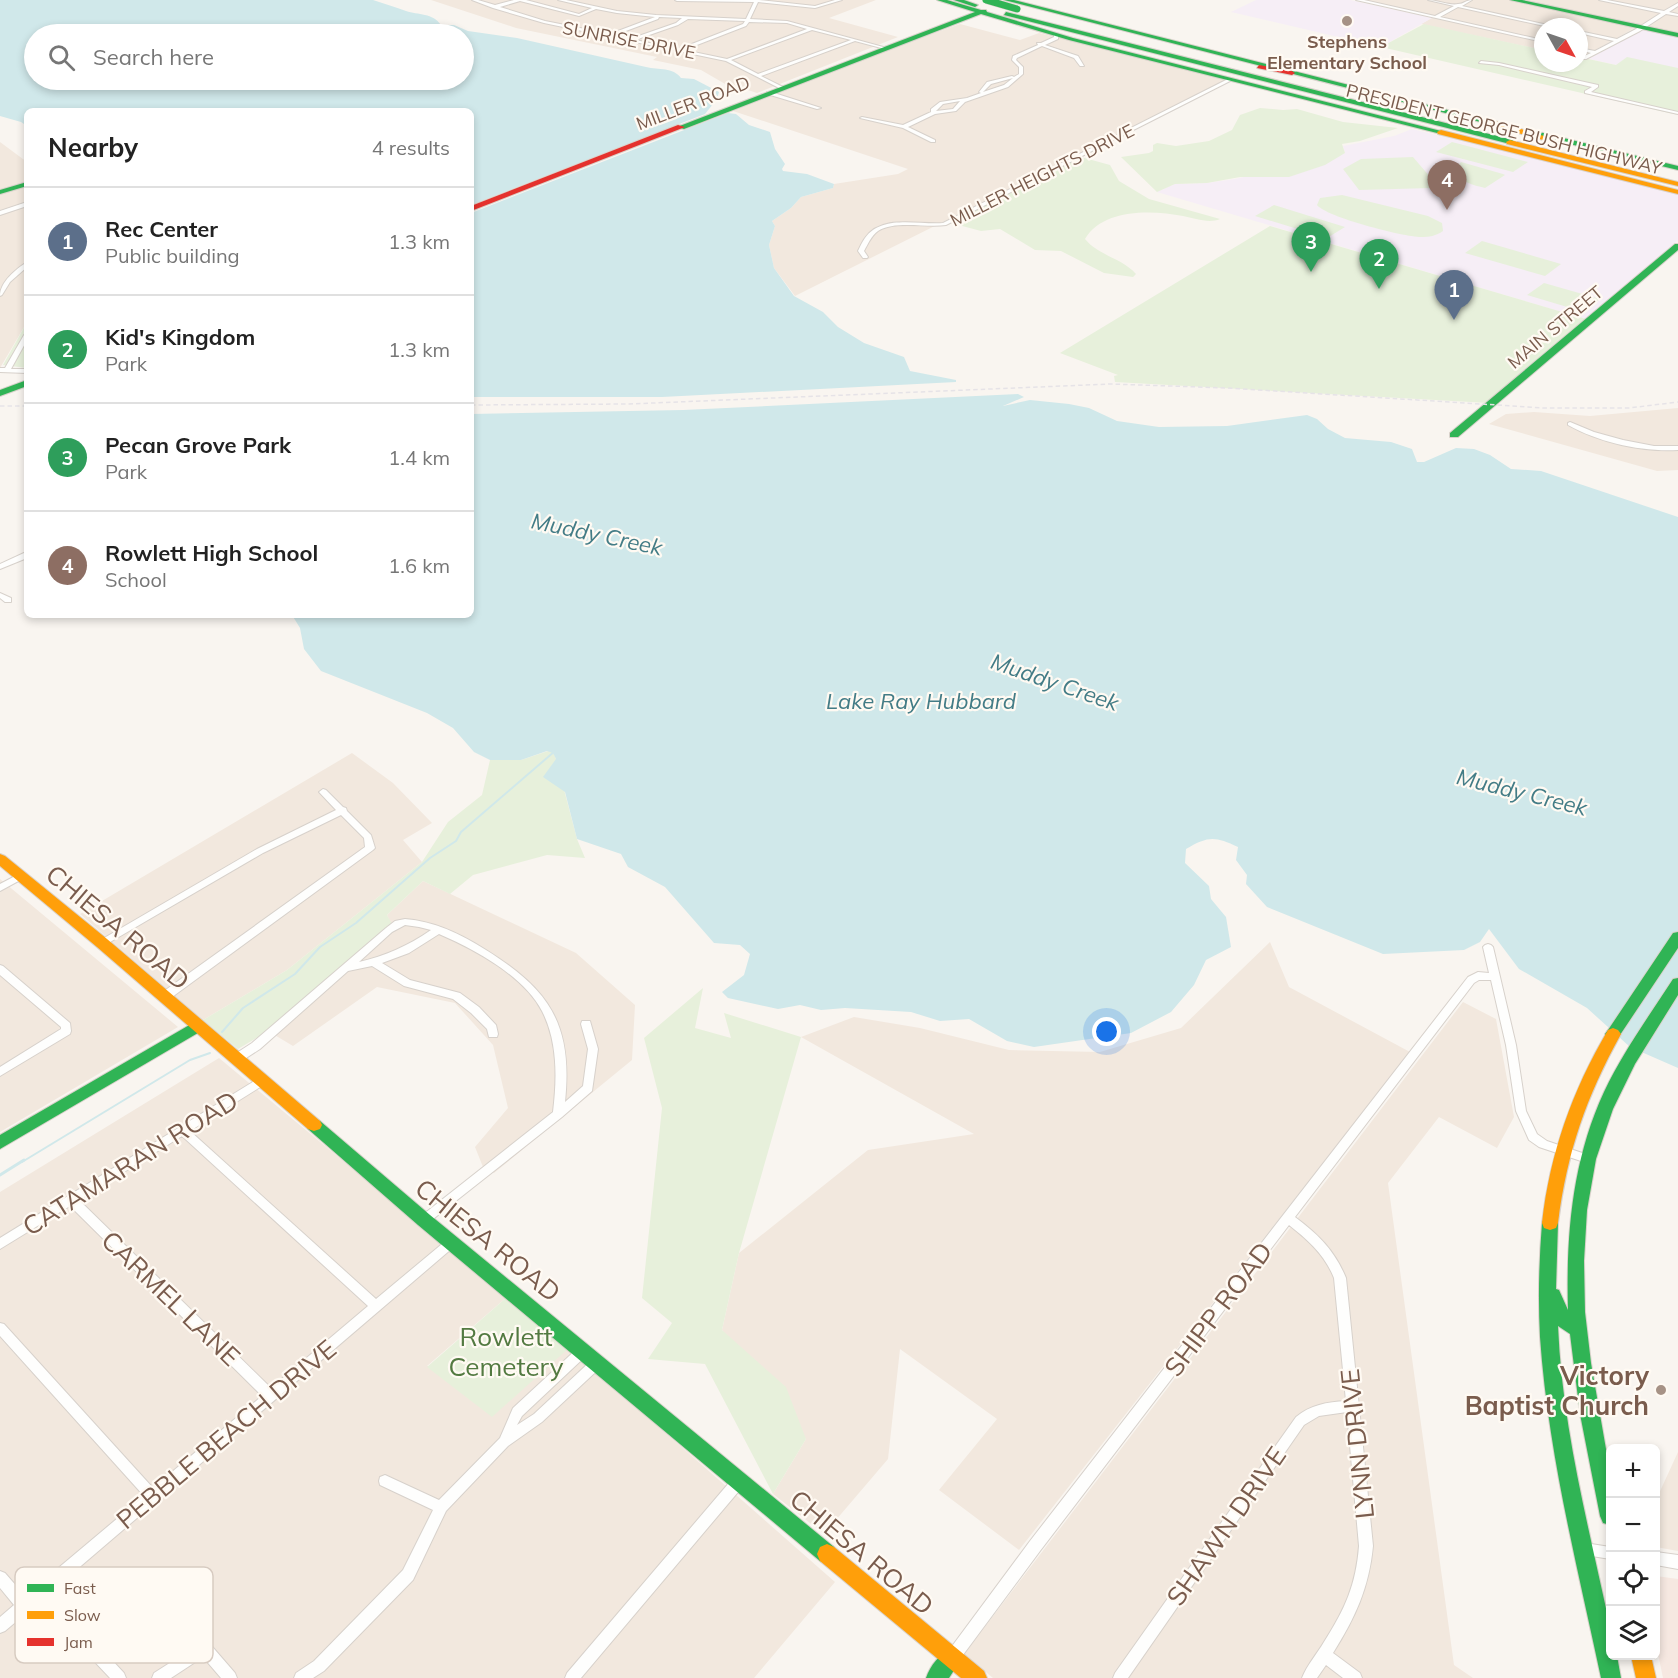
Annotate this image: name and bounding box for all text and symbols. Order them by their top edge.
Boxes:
marker: Stephens Elementary School [1340,14,1354,28]
street label: SUNRISE DRIVE [560,16,698,64]
north arrow [1534,18,1588,72]
search box [24,24,474,90]
place label: Stephens Elementary School [1267,30,1427,74]
icon: search [45,41,78,74]
text: Search here [93,43,214,71]
street label: MILLER ROAD [633,71,753,135]
street label: PRESIDENT GEORGE BUSH HIGHWAY [1344,79,1665,180]
street label: MILLER HEIGHTS DRIVE [946,119,1138,231]
text: Nearby [48,131,138,164]
text: 4 results [372,135,450,160]
pin: 4 [1428,160,1466,210]
text: Rec Center [105,215,218,243]
pin: 3 [1292,222,1330,272]
text: 1 [62,229,74,254]
text: 1.3 km [388,229,450,254]
pin: 2 [1360,240,1398,289]
text: Public building [105,243,240,268]
pin: 1 [1434,270,1474,320]
street label: MAIN STREET [1503,280,1608,374]
text: Kid's Kingdom [105,323,255,351]
text: 2 [62,337,74,362]
text: 1.3 km [388,337,450,362]
text: Park [105,351,147,376]
text: Pecan Grove Park [105,431,291,459]
text: 3 [62,445,74,470]
text: 1.4 km [388,445,450,470]
text: Park [105,459,147,484]
water label: Muddy Creek [529,506,666,562]
text: Rowlett High School [105,539,318,567]
text: 4 [62,553,74,578]
text: 1.6 km [388,553,450,578]
text: School [105,567,167,592]
water label: Muddy Creek [987,647,1123,717]
water label: Lake Ray Hubbard [826,687,1017,715]
water label: Muddy Creek [1454,762,1591,822]
street label: CHIESA ROAD [39,857,197,997]
your location [1092,1017,1121,1046]
street label: CATAMARAN ROAD [16,1083,244,1243]
street label: CHIESA ROAD [409,1171,567,1309]
street label: CARMEL LANE [95,1223,247,1373]
street label: SHIPP ROAD [1157,1235,1279,1383]
park label: Rowlett Cemetery [448,1320,564,1383]
street label: PEBBLE BEACH DRIVE [109,1332,343,1536]
place label: Victory Baptist Church [1465,1359,1650,1422]
street label: LYNN DRIVE [1333,1367,1381,1521]
marker: Victory Baptist Church [1654,1383,1668,1397]
street label: SHAWN DRIVE [1159,1440,1293,1612]
map controls [1606,1444,1660,1660]
button: + [1606,1444,1660,1498]
street label: CHIESA ROAD [783,1482,941,1622]
button: − [1606,1498,1660,1552]
button: locate [1606,1552,1660,1606]
legend [15,1567,213,1663]
text: Fast [64,1578,96,1598]
text: Slow [64,1605,101,1625]
button: layers [1606,1606,1660,1660]
text: Jam [64,1632,93,1652]

